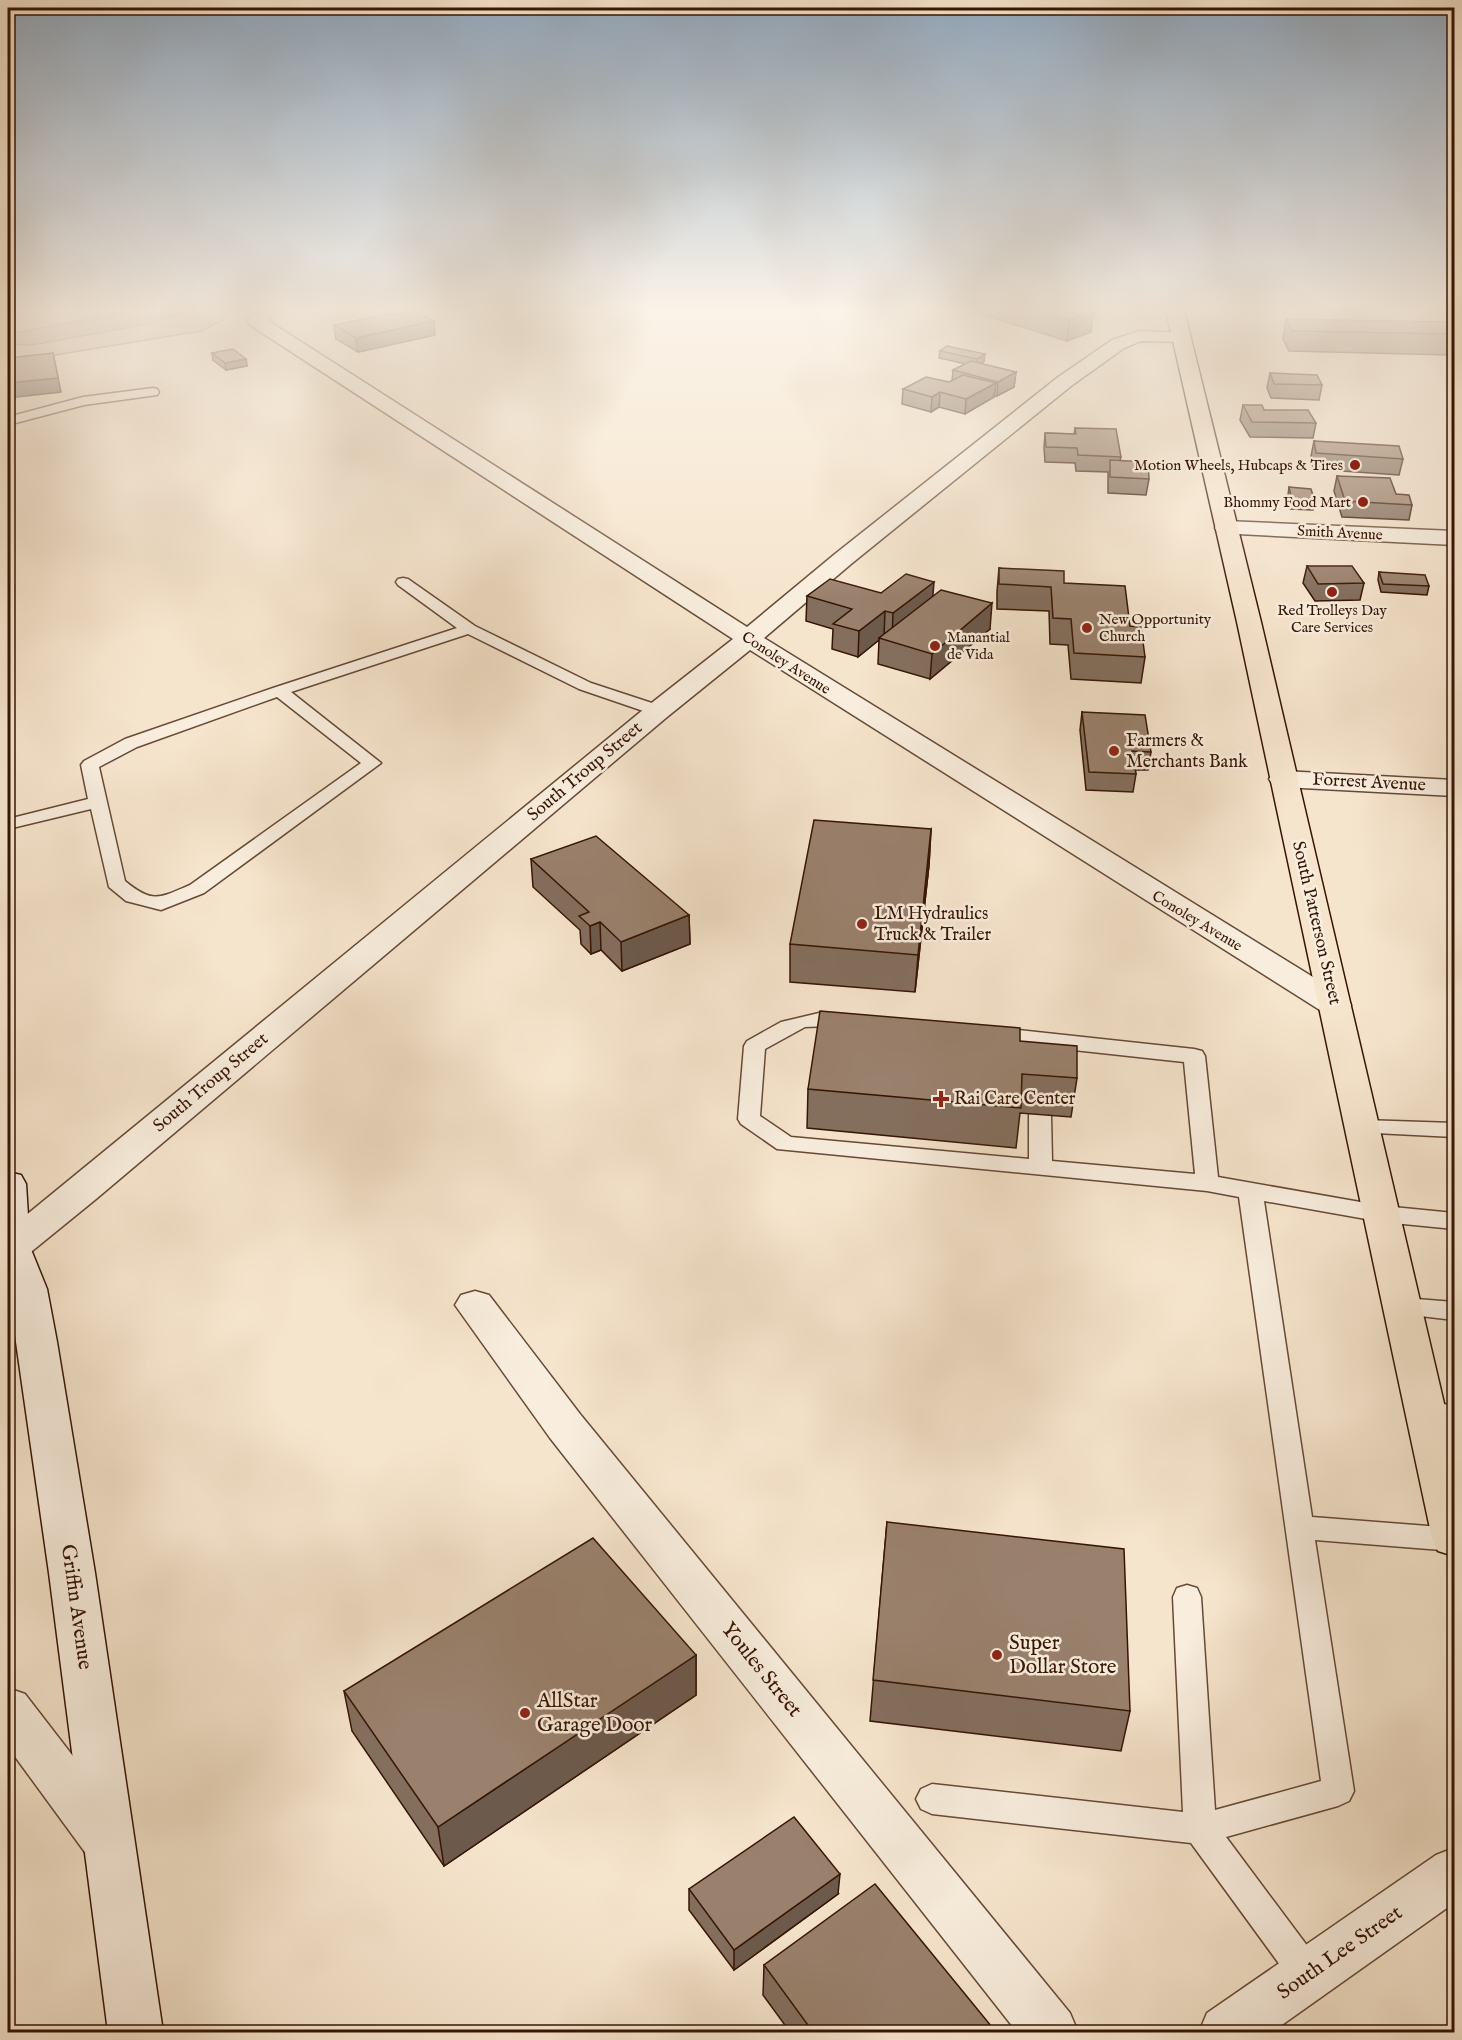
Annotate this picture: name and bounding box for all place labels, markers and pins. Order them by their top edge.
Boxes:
place label: Motion Wheels, Hubcaps & Tires [1134,456,1343,475]
marker: Motion Wheels, Hubcaps & Tires [1348,458,1362,472]
place label: Bhommy Food Mart [1223,493,1351,512]
marker: Bhommy Food Mart [1356,495,1370,509]
marker: Red Trolleys Day Care Services [1325,585,1339,599]
place label: Red Trolleys Day Care Services [1277,601,1387,637]
place label: New Opportunity Church [1099,610,1212,646]
marker: New Opportunity Church [1080,621,1094,635]
place label: Manantial de Vida [947,628,1011,664]
marker: Manantial de Vida [928,639,942,653]
place label: Farmers & Merchants Bank [1126,730,1248,774]
marker: Farmers & Merchants Bank [1107,744,1121,758]
place label: LM Hydraulics Truck & Trailer [874,903,991,947]
marker: LM Hydraulics Truck & Trailer [855,917,869,931]
place label: Rai Care Center [954,1088,1076,1111]
marker: Rai Care Center [932,1090,950,1108]
place label: Super Dollar Store [1009,1630,1117,1681]
marker: Super Dollar Store [990,1648,1004,1662]
place label: AllStar Garage Door [536,1688,653,1739]
marker: AllStar Garage Door [518,1706,532,1720]

